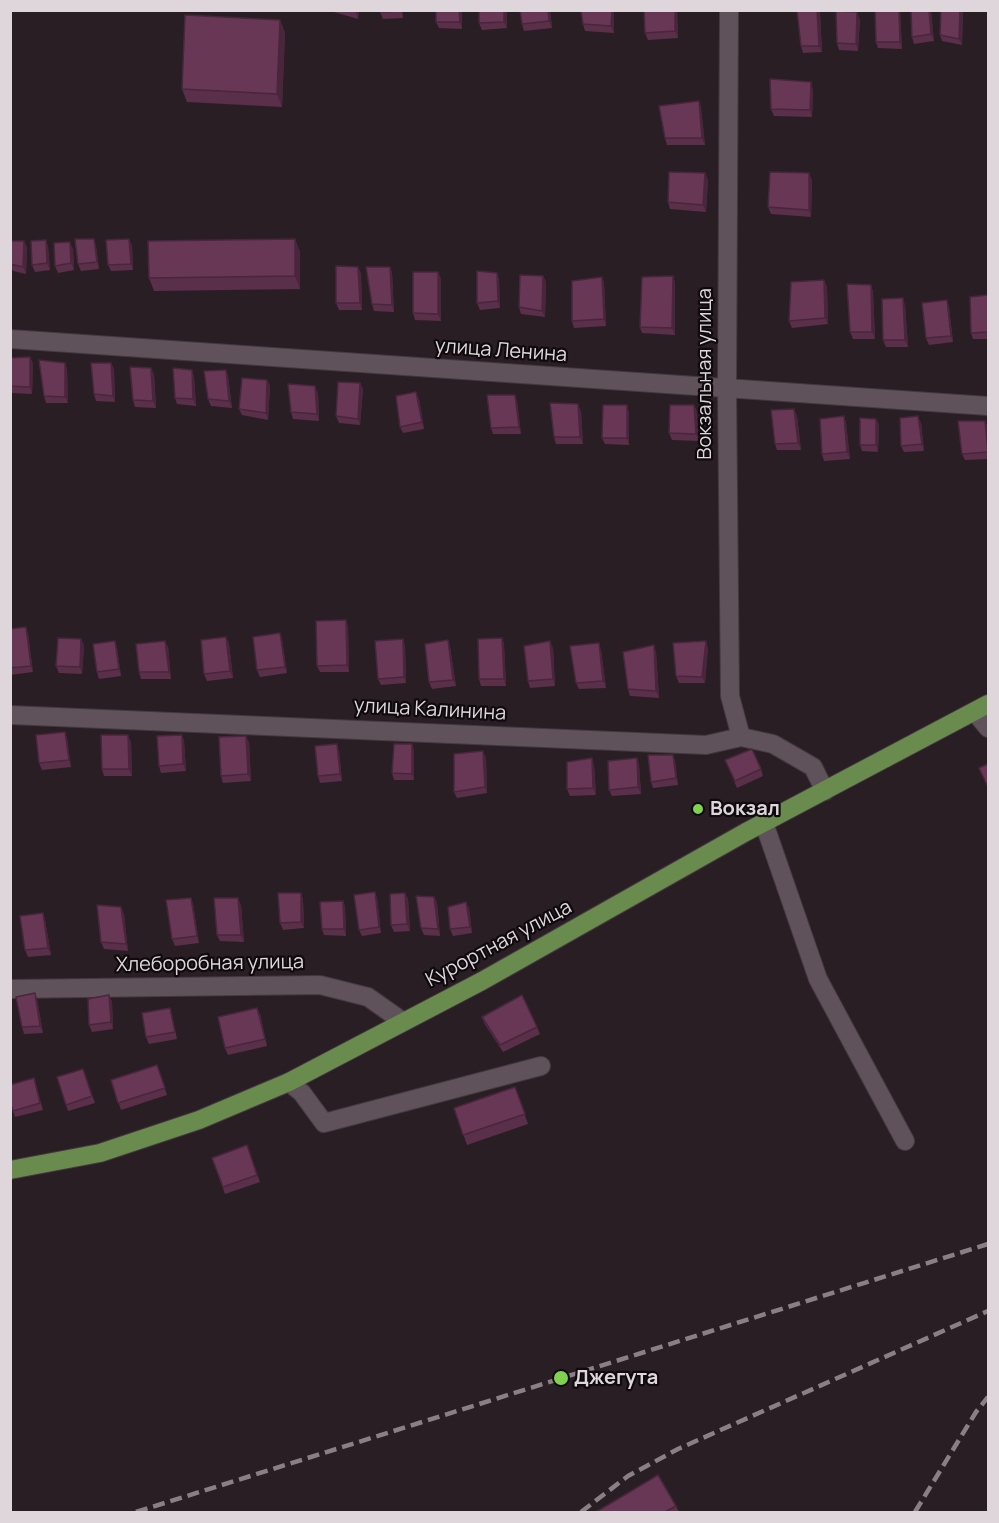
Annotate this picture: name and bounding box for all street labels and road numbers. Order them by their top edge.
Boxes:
street label: Вокзальная улица [693,288,717,460]
street label: улица Ленина [434,334,568,368]
street label: улица Калинина [353,694,507,726]
street label: Курортная улица [422,895,576,993]
street label: Хлеборобная улица [116,950,304,978]

